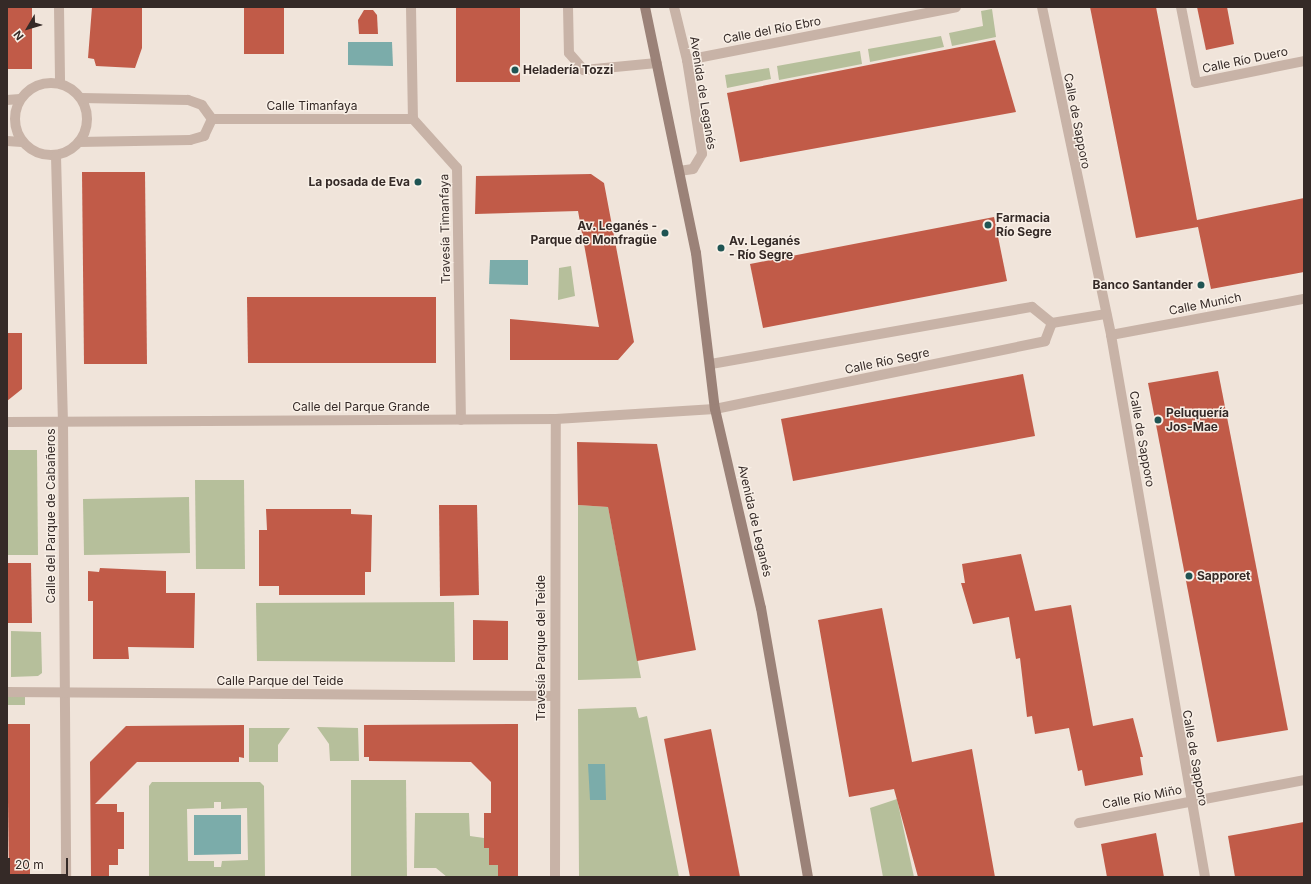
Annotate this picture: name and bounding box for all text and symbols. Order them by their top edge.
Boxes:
north arrow [8,8,48,48]
street label: Calle del Río Ebro [722,13,822,47]
text: N [10,28,27,43]
street label: Avenida de Leganés [687,35,719,151]
street label: Calle Río Duero [1201,44,1289,76]
place label: Heladería Tozzi [523,63,613,77]
marker: Heladería Tozzi [510,65,520,75]
street label: Calle de Sapporo [1061,72,1093,170]
street label: Calle Timanfaya [267,99,357,113]
street label: Travesía Timanfaya [437,174,453,284]
place label: La posada de Eva [309,175,410,189]
marker: La posada de Eva [413,177,423,187]
place label: Farmacia Río Segre [996,211,1052,239]
place label: Av. Leganés - Parque de Monfragüe [531,219,657,247]
marker: Farmacia Río Segre [983,220,993,230]
marker: Av. Leganés - Parque de Monfragüe [660,228,670,238]
place label: Av. Leganés - Río Segre [729,234,801,262]
marker: Av. Leganés - Río Segre [716,243,726,253]
place label: Banco Santander [1093,278,1193,292]
marker: Banco Santander [1196,280,1206,290]
street label: Calle Munich [1168,290,1242,318]
street label: Calle Río Segre [843,345,931,377]
street label: Calle de Sapporo [1126,390,1158,488]
street label: Calle del Parque Grande [292,400,430,414]
place label: Peluquería Jos-Mae [1166,406,1229,434]
marker: Peluquería Jos-Mae [1153,415,1163,425]
street label: Calle del Parque de Cabañeros [44,428,58,604]
street label: Avenida de Leganés [735,464,775,578]
place label: Sapporet [1197,569,1250,583]
marker: Sapporet [1184,571,1194,581]
street label: Travesía Parque del Teide [534,575,548,721]
street label: Calle Parque del Teide [217,674,343,688]
street label: Calle de Sapporo [1179,709,1211,807]
street label: Calle Río Miño [1101,782,1183,812]
scale bar [10,850,70,876]
text: 20 m [15,857,44,872]

